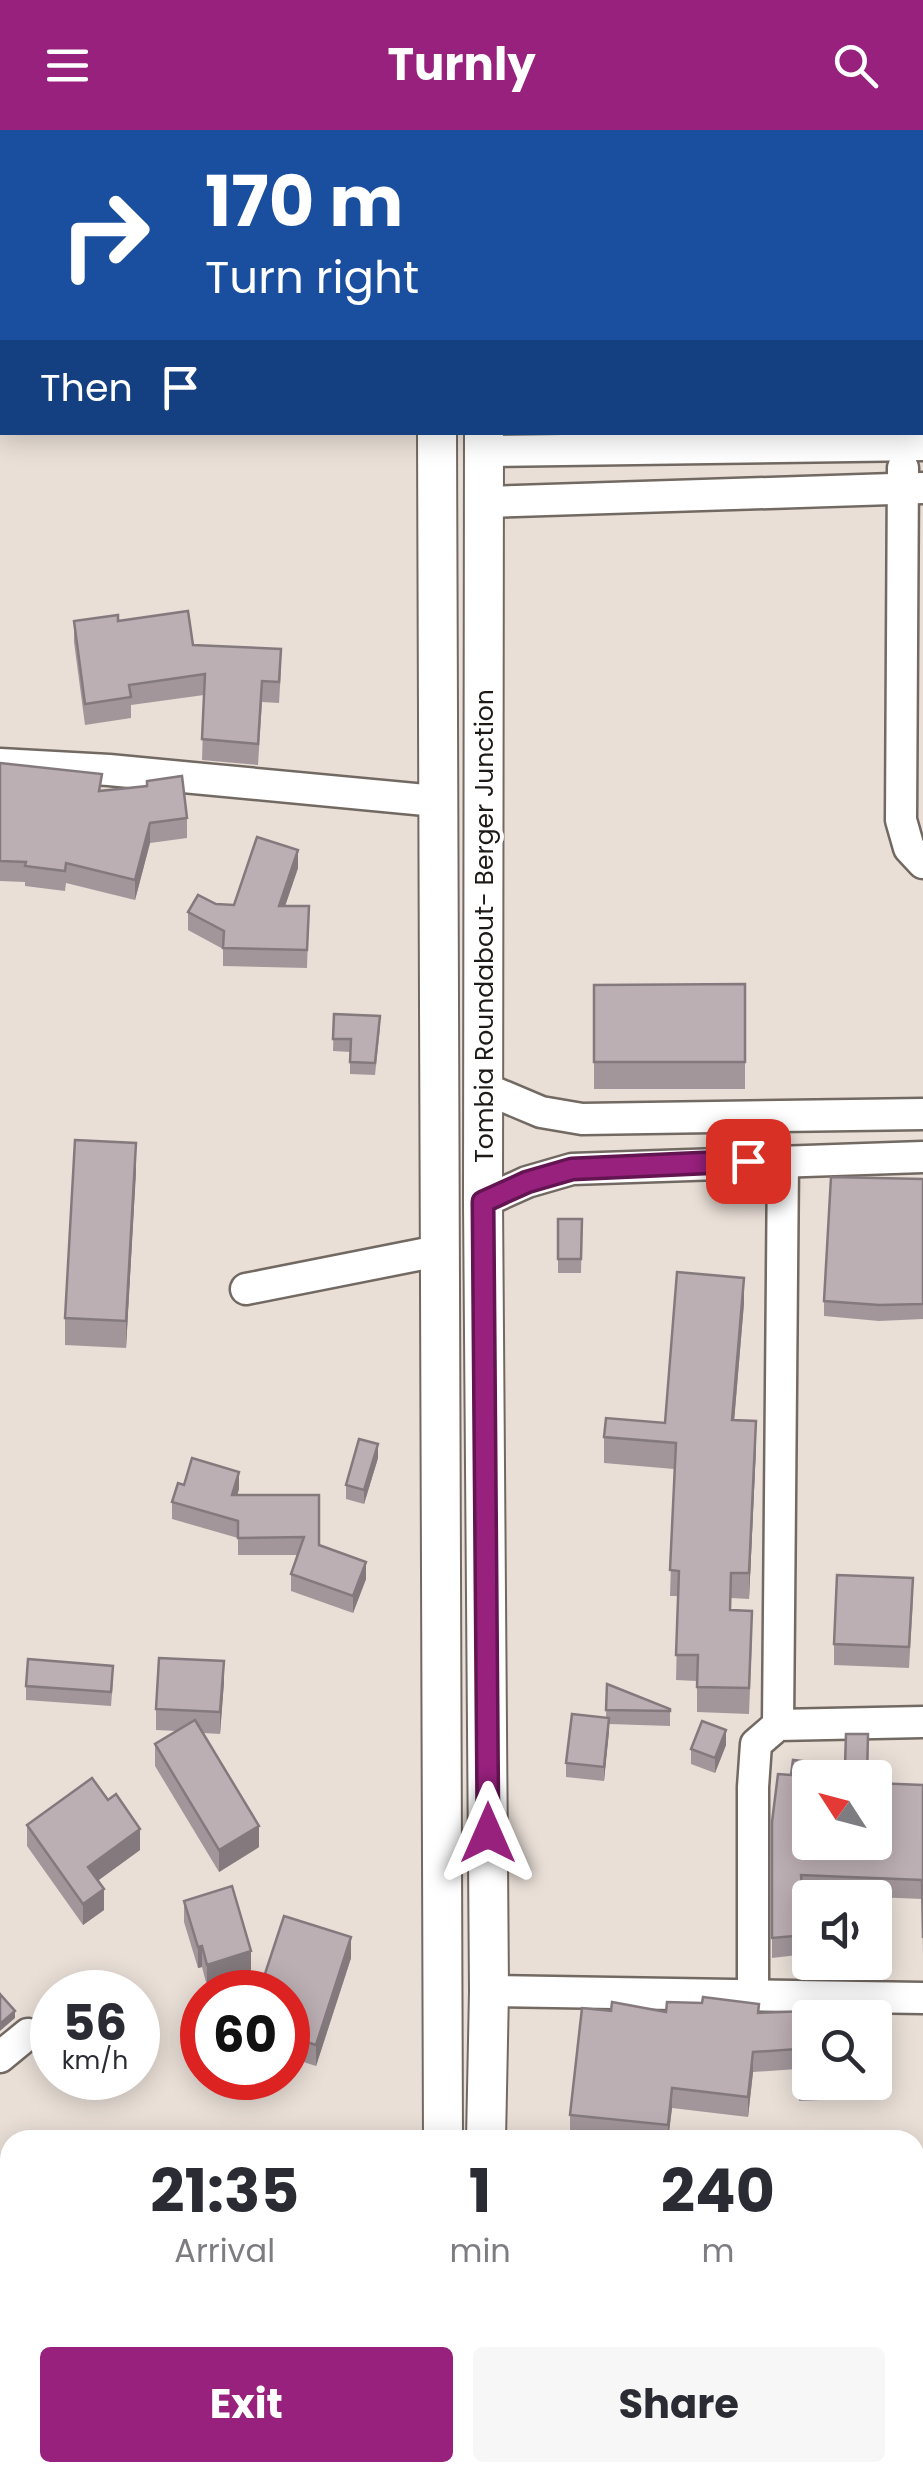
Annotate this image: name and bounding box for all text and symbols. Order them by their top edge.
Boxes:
text: Turnly [387,33,536,96]
icon: menu [40,38,95,93]
icon: search [828,38,883,93]
text: 170 m [205,152,403,251]
icon: right [40,170,170,300]
text: Turn right [205,246,419,309]
icon: arrive [153,360,208,415]
text: Then [40,361,133,414]
street label: Tombia Roundabout- Berger Junction [467,689,502,1163]
pin [706,1119,791,1204]
icon: arrive [721,1134,776,1189]
north arrow [792,1760,892,1860]
map controls [792,1760,892,2100]
position arrow [436,1781,540,1885]
button: sound [792,1880,892,1980]
speed limit sign: 60 [180,1970,310,2100]
text: 56 [63,1987,127,2058]
button: search [792,2000,892,2100]
text: km/h [62,2043,128,2078]
text: 21:35 [150,2149,299,2233]
text: 1 [469,2149,491,2233]
text: 240 [661,2149,775,2233]
text: Arrival [174,2228,275,2273]
text: min [449,2228,511,2273]
text: m [701,2228,734,2273]
button: Exit [40,2347,453,2462]
button: Share [473,2347,885,2462]

